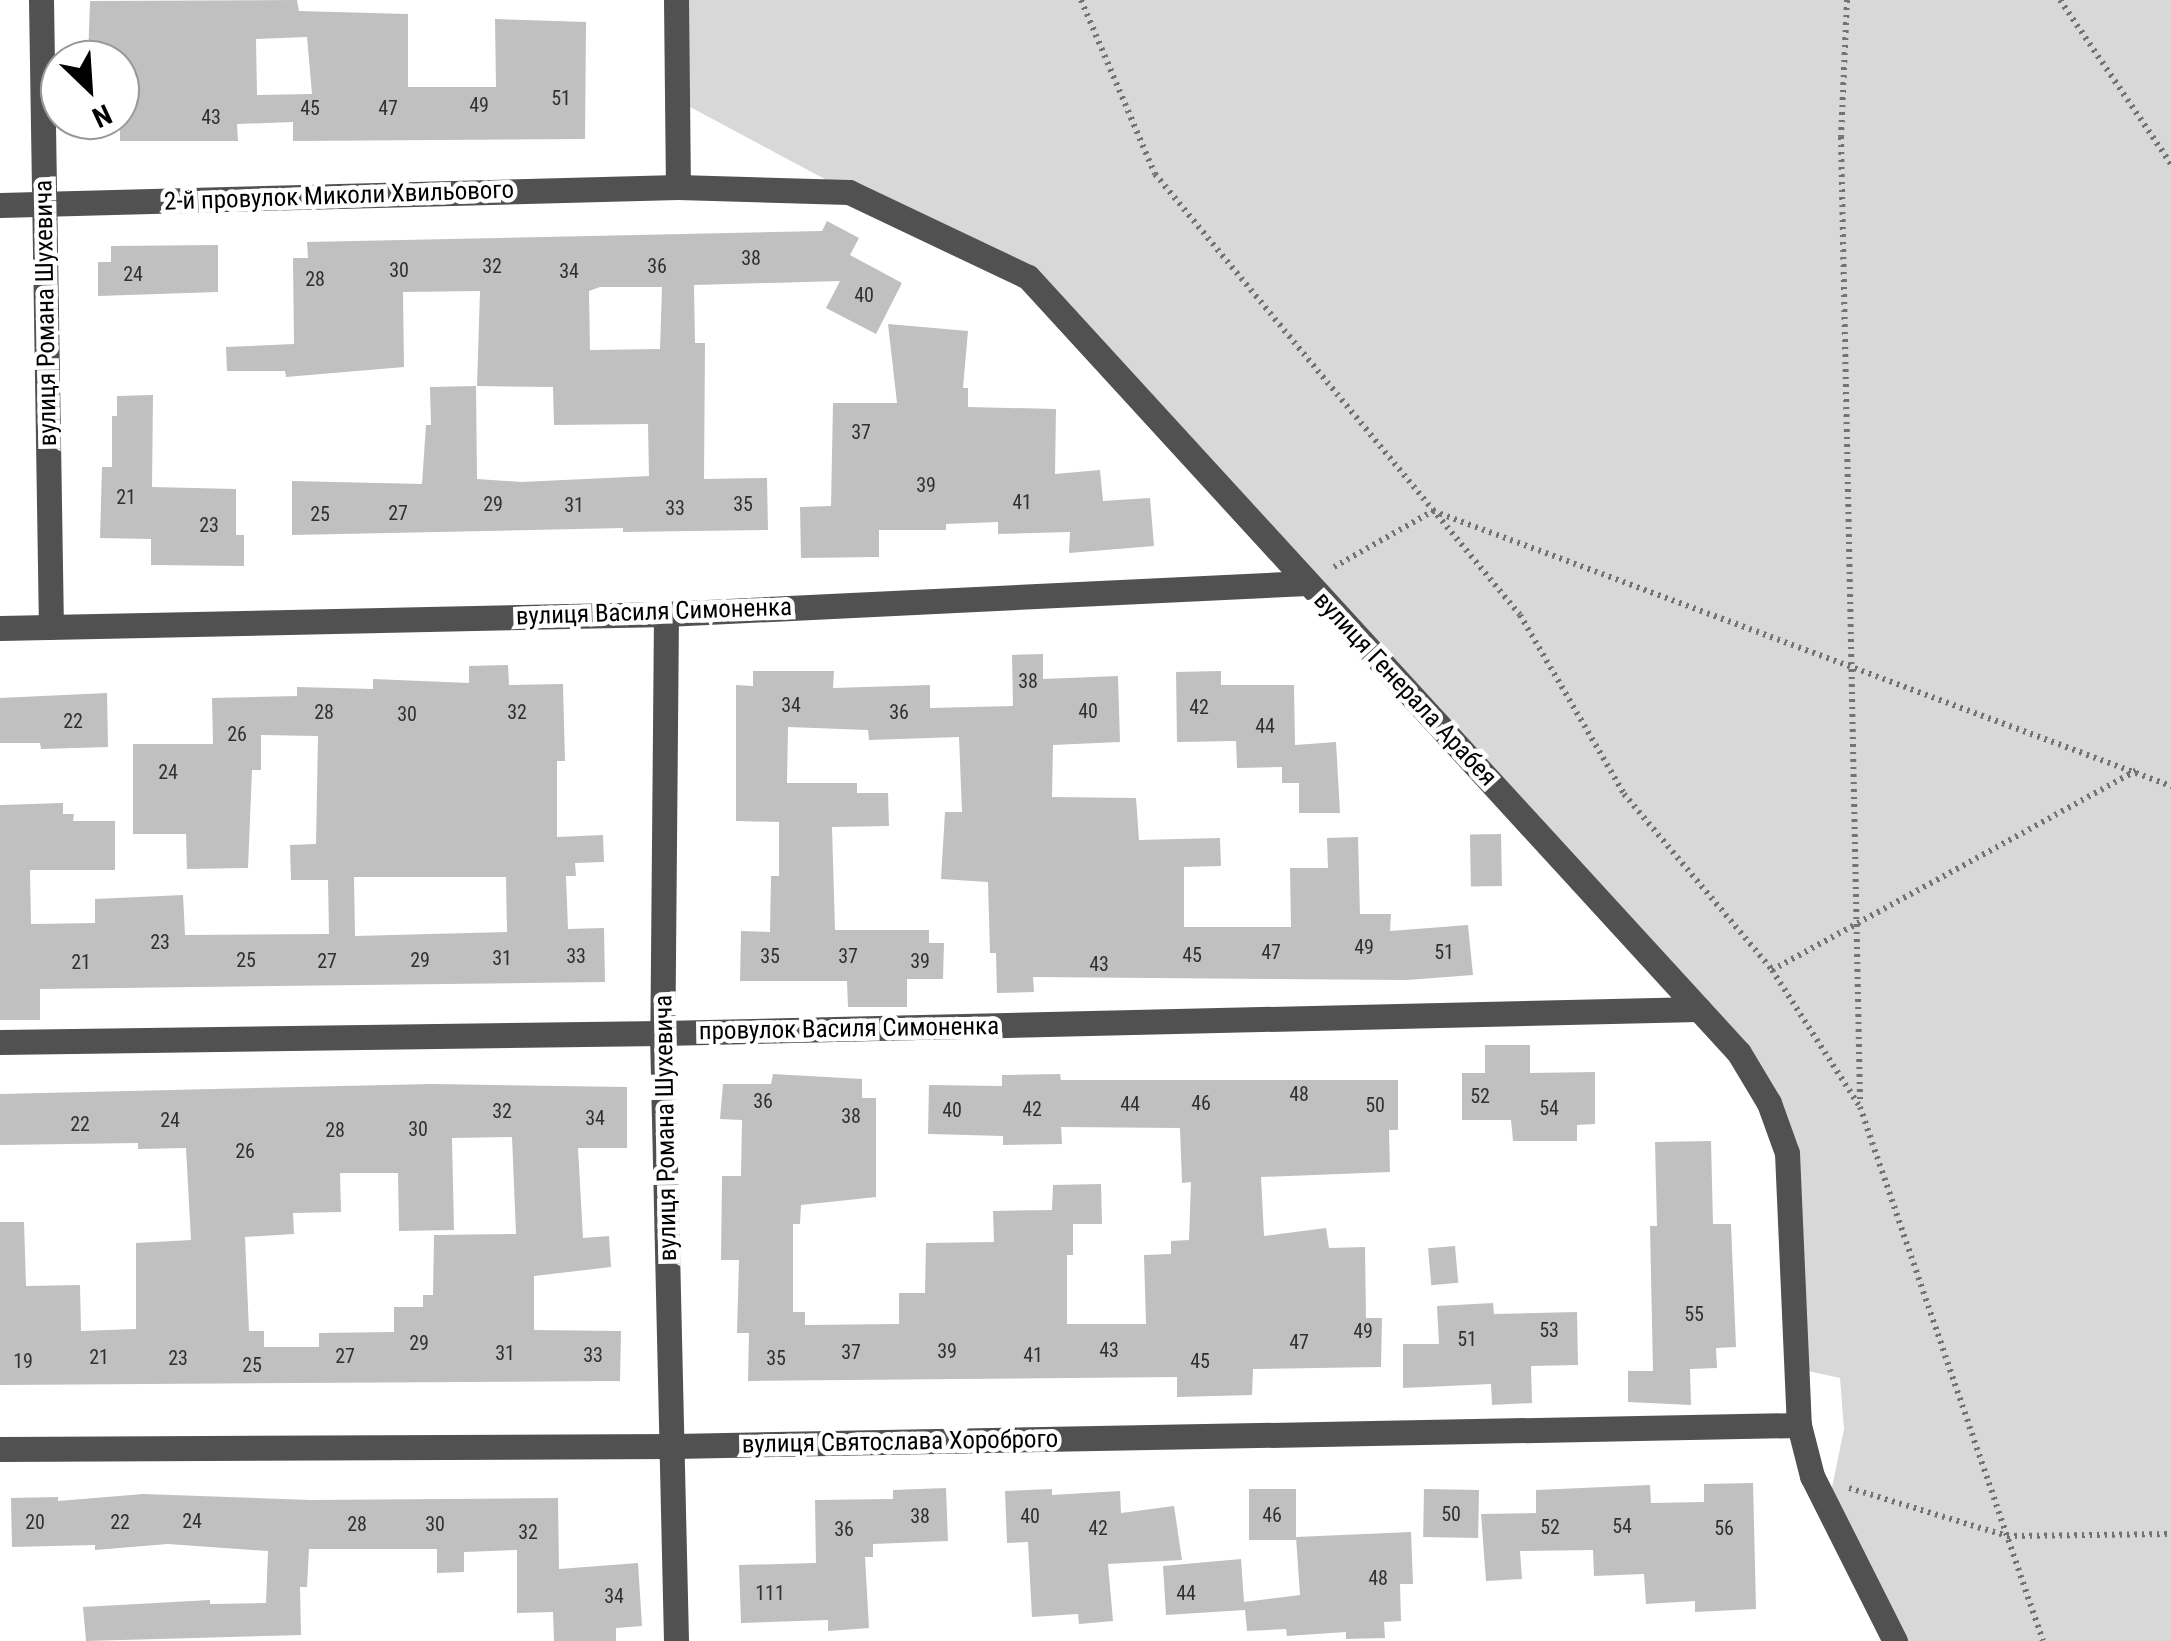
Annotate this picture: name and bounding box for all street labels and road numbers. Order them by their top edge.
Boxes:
street label: 2-й провулок Миколи Хвильового [164,175,514,217]
street label: вулиця Романа Шухевича [29,180,63,446]
street label: вулиця Генерала Арабея [1307,586,1503,792]
street label: вулиця Василя Симоненка [516,592,792,632]
street label: вулиця Романа Шухевича [649,995,683,1261]
street label: провулок Василя Симоненка [699,1011,999,1047]
street label: вулиця Святослава Хороброго [742,1424,1058,1460]

